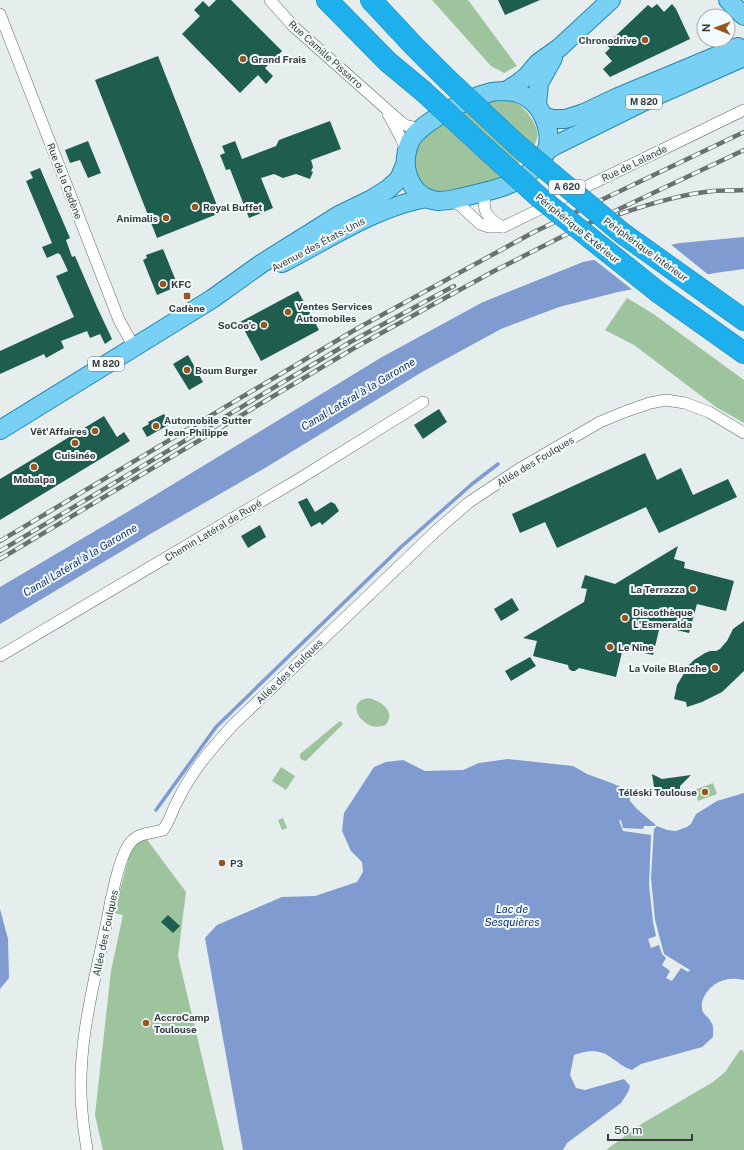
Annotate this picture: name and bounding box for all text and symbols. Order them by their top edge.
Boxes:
north arrow [696,8,736,48]
street label: Rue Camille Pissarro [286,18,366,91]
text: N [700,23,712,32]
place label: Chronodrive [579,34,637,46]
marker: Chronodrive [640,35,650,45]
place label: Grand Frais [251,53,306,65]
marker: Grand Frais [238,54,248,64]
road number: M 820 [626,95,662,109]
street label: Rue de la Cadène [45,141,85,221]
street label: Rue de Lalande [599,142,669,184]
road number: A 620 [549,180,585,194]
street label: Périphérique Extérieur [534,190,623,266]
place label: Royal Buffet [203,201,262,213]
marker: Royal Buffet [190,202,200,212]
place label: Animalis [116,212,158,224]
marker: Animalis [161,213,171,223]
street label: Avenue des États-Unis [269,214,367,274]
street label: Périphérique Intérieur [601,214,691,284]
place label: KFC [171,278,192,290]
marker: KFC [158,279,168,289]
marker: Cadène [182,291,192,301]
place label: Ventes Services Automobiles [296,300,372,324]
place label: Cadène [169,302,205,314]
marker: Ventes Services Automobiles [283,307,293,317]
place label: SoCoo'c [218,319,257,331]
marker: SoCoo'c [259,320,269,330]
water label: Canal Latéral à la Garonne [299,355,417,433]
road number: M 820 [88,357,124,371]
place label: Boum Burger [195,364,258,376]
marker: Boum Burger [182,365,192,375]
place label: Automobile Sutter Jean-Philippe [164,414,252,438]
marker: Automobile Sutter Jean-Philippe [151,421,161,431]
place label: Vêt'Affaires [30,425,87,437]
marker: Vêt'Affaires [90,426,100,436]
street label: Allée des Foulques [494,433,576,489]
marker: Cuisinéo [70,438,80,448]
place label: Cuisinéo [54,449,96,461]
marker: Mobalpa [29,462,39,472]
place label: Mobalpa [13,473,55,485]
street label: Chemin Latéral de Rupé [162,496,264,564]
water label: Canal Latéral à la Garonne [21,521,139,599]
place label: La Terrazza [631,583,685,595]
marker: La Terrazza [688,584,698,594]
place label: Discothèque L'Esmeralda [633,606,693,630]
marker: Discothèque L'Esmeralda [620,613,630,623]
street label: Allée des Foulques [253,636,325,706]
place label: Le Nine [618,641,654,653]
marker: Le Nine [605,642,615,652]
place label: La Voile Blanche [629,662,707,674]
marker: La Voile Blanche [710,663,720,673]
place label: Téléski Toulouse [618,786,697,798]
marker: Téléski Toulouse [700,787,710,797]
place label: P3 [230,857,244,869]
marker: P3 [217,858,227,868]
street label: Allée des Foulques [90,889,120,977]
water label: Lac de Sesquières [484,903,540,928]
place label: AccroCamp Toulouse [154,1011,210,1035]
marker: AccroCamp Toulouse [141,1018,151,1028]
scale bar [608,1116,692,1142]
text: 50 m [614,1123,642,1137]

